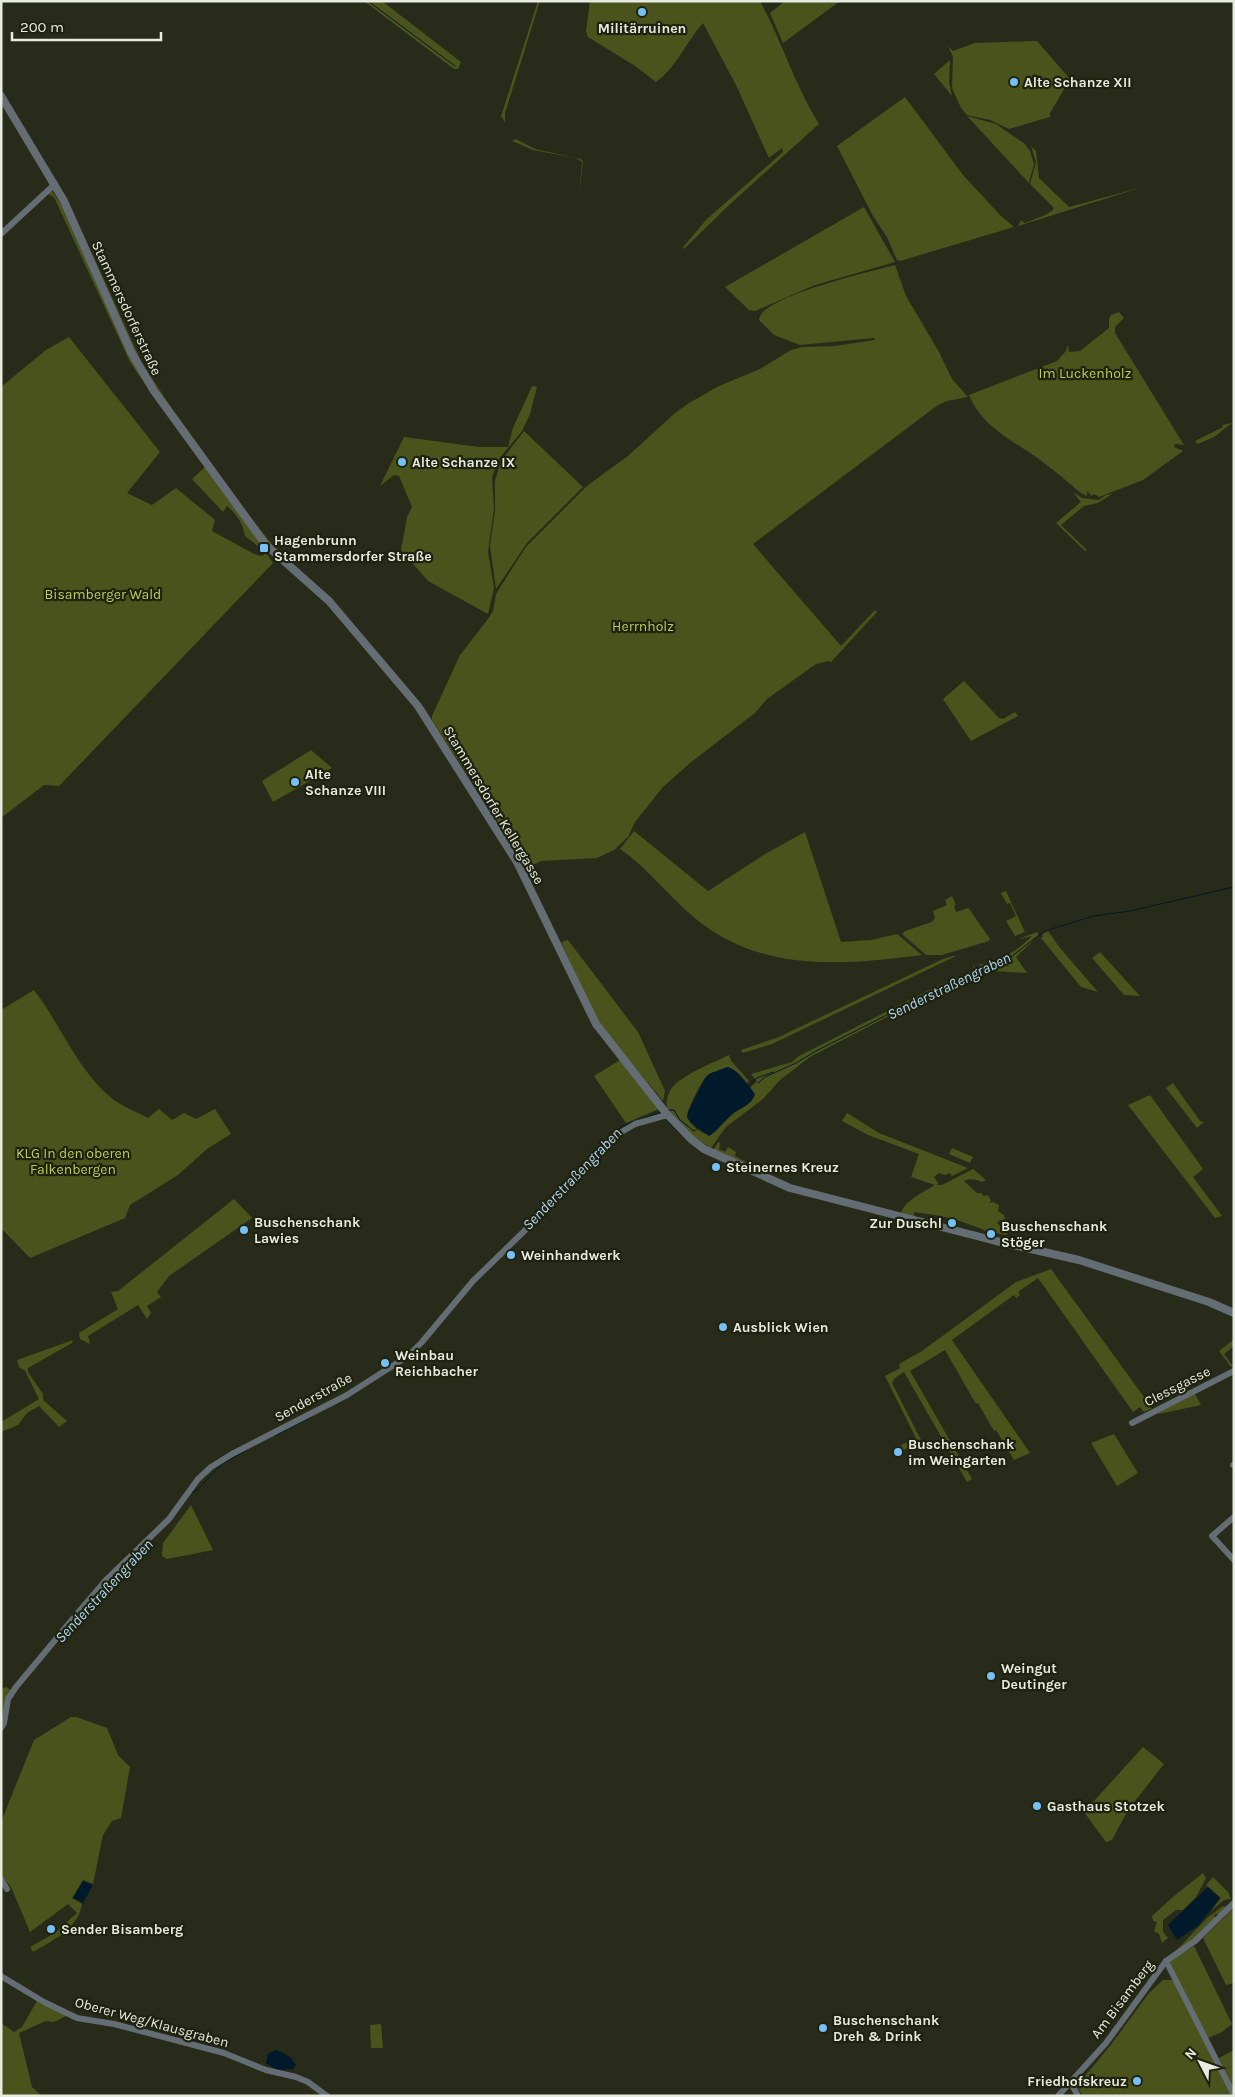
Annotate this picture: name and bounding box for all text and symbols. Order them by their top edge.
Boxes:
marker: Militärruinen [636,6,648,18]
scale bar [12,10,161,42]
text: 200 m [20,18,64,36]
place label: Militärruinen [598,20,686,37]
place label: Alte Schanze XII [1024,74,1131,91]
marker: Alte Schanze XII [1008,76,1020,88]
street label: Stammersdorferstraße [88,238,165,378]
park label: Im Luckenholz [1039,365,1131,382]
place label: Alte Schanze IX [412,454,516,471]
marker: Alte Schanze IX [396,456,408,468]
place label: Hagenbrunn Stammersdorfer Straße [274,532,432,565]
marker: Hagenbrunn Stammersdorfer Straße [258,542,270,554]
park label: Bisamberger Wald [45,586,161,603]
park label: Herrnholz [612,618,674,635]
street label: Stammersdorfer Kellergasse [439,723,548,888]
place label: Alte Schanze VIII [305,766,386,799]
marker: Alte Schanze VIII [289,776,301,788]
water label: Senderstraßengraben [884,948,1014,1024]
water label: Senderstraßengraben [519,1124,625,1234]
park label: KLG In den oberen Falkenbergen [16,1145,130,1178]
place label: Steinernes Kreuz [726,1159,839,1176]
marker: Steinernes Kreuz [710,1161,722,1173]
place label: Buschenschank Lawies [254,1214,361,1247]
place label: Zur Duschl [869,1215,942,1232]
marker: Zur Duschl [946,1217,958,1229]
place label: Buschenschank Stöger [1001,1218,1108,1251]
marker: Buschenschank Lawies [238,1224,250,1236]
marker: Buschenschank Stöger [985,1228,997,1240]
place label: Weinhandwerk [521,1247,621,1264]
marker: Weinhandwerk [505,1249,517,1261]
place label: Ausblick Wien [733,1319,829,1336]
marker: Ausblick Wien [717,1321,729,1333]
place label: Weinbau Reichbacher [395,1347,478,1380]
marker: Weinbau Reichbacher [379,1357,391,1369]
street label: Clessgasse [1141,1363,1213,1410]
street label: Senderstraße [272,1369,355,1426]
place label: Buschenschank im Weingarten [908,1436,1015,1469]
marker: Buschenschank im Weingarten [892,1446,904,1458]
water label: Senderstraßengraben [51,1535,157,1647]
place label: Weingut Deutinger [1001,1660,1067,1693]
marker: Weingut Deutinger [985,1670,997,1682]
place label: Gasthaus Stotzek [1047,1798,1165,1815]
marker: Gasthaus Stotzek [1031,1800,1043,1812]
place label: Sender Bisamberg [61,1921,183,1938]
marker: Sender Bisamberg [45,1923,57,1935]
street label: Am Bisamberg [1087,1957,1157,2042]
street label: Oberer Weg/Klausgraben [73,1994,231,2051]
place label: Buschenschank Dreh & Drink [833,2012,940,2045]
marker: Buschenschank Dreh & Drink [817,2022,829,2034]
north arrow [1175,2037,1225,2087]
text: N [1181,2044,1200,2063]
place label: Friedhofskreuz [1027,2073,1127,2090]
marker: Friedhofskreuz [1131,2075,1143,2087]

